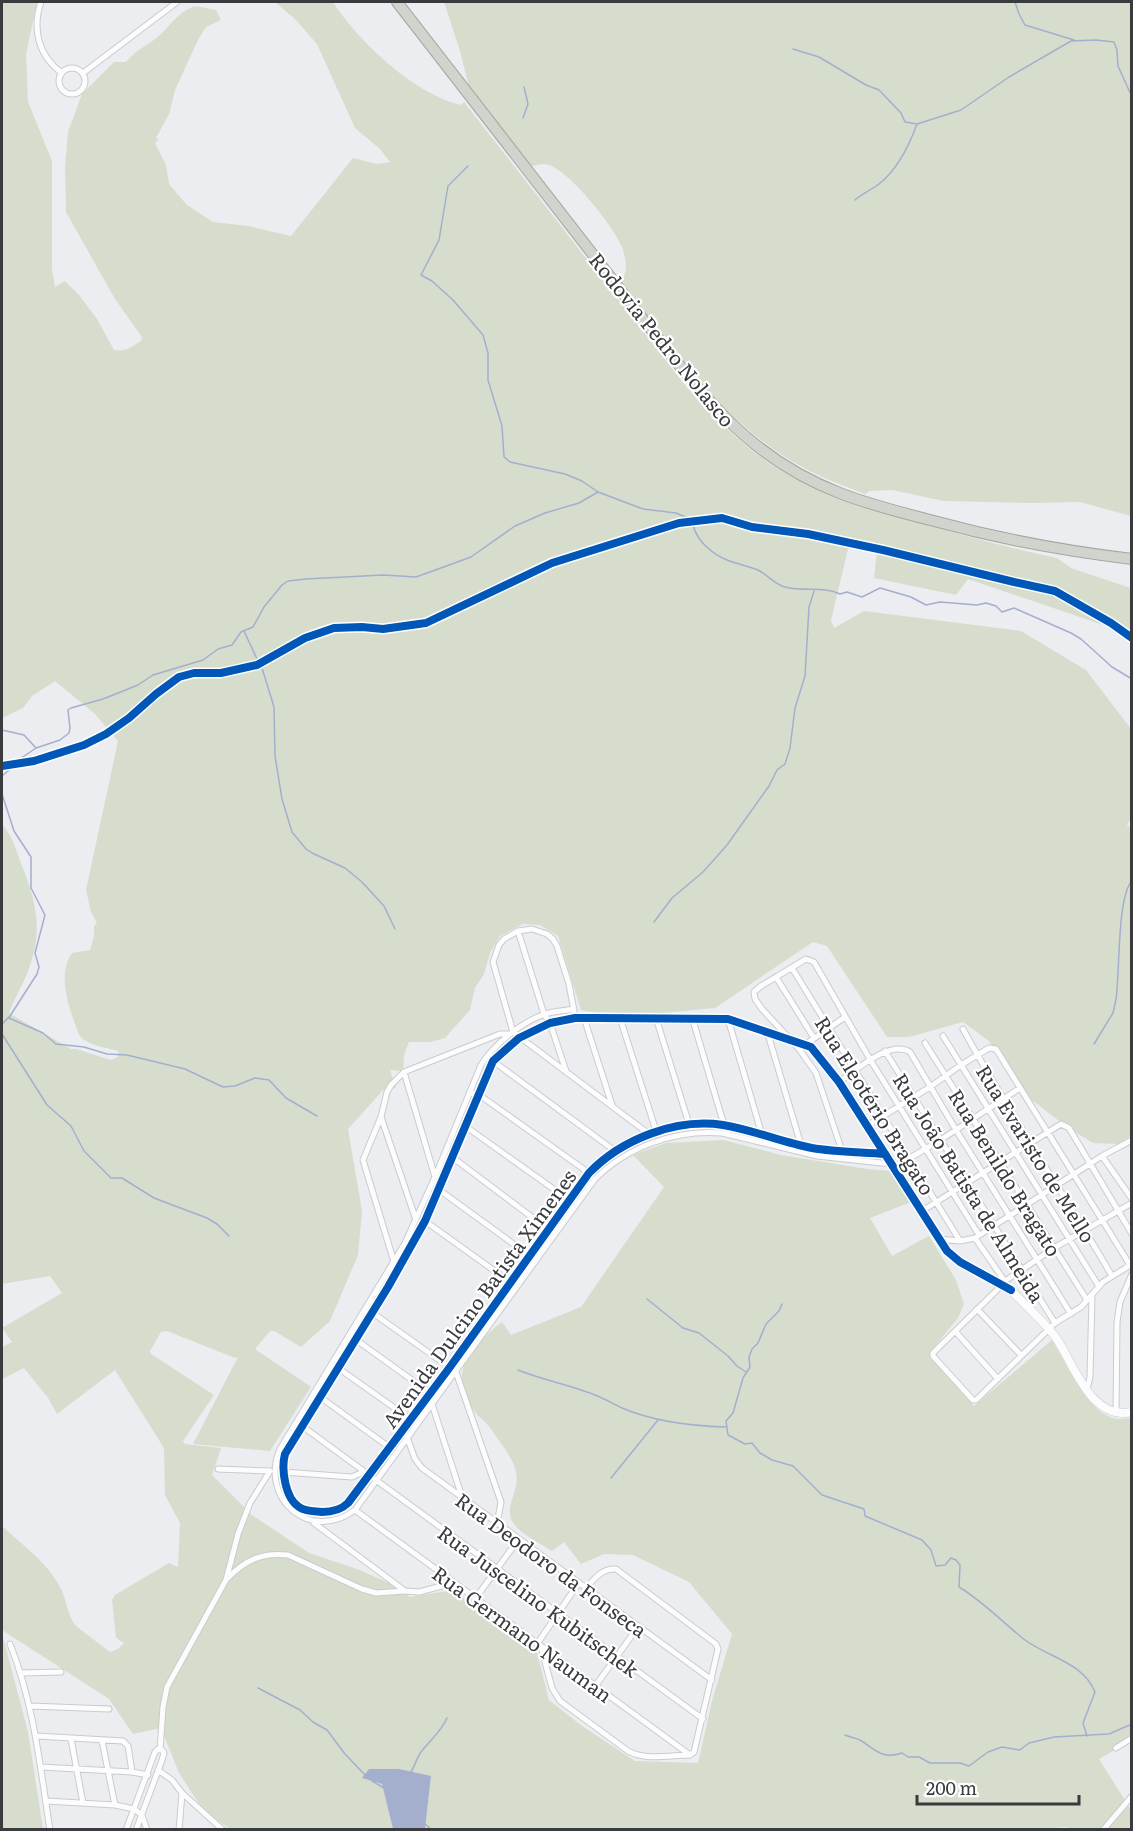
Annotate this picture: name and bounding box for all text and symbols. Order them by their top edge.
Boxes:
street label: Rodovia Pedro Nolasco [583,245,743,433]
street label: Rua Eleotério Bragato [809,1010,943,1200]
street label: Rua Evaristo de Mello [970,1058,1104,1248]
street label: Rua João Batista de Almeida [887,1066,1053,1308]
street label: Rua Benildo Bragato [942,1082,1070,1262]
street label: Avenida Dulcino Batista Ximenes [374,1162,582,1434]
street label: Rua Deodoro da Fonseca [450,1484,654,1644]
street label: Rua Juscelino Kubitschek [432,1517,646,1684]
street label: Rua Germano Nauman [427,1557,619,1709]
scale bar [917,1768,1079,1806]
text: 200 m [926,1774,977,1801]

